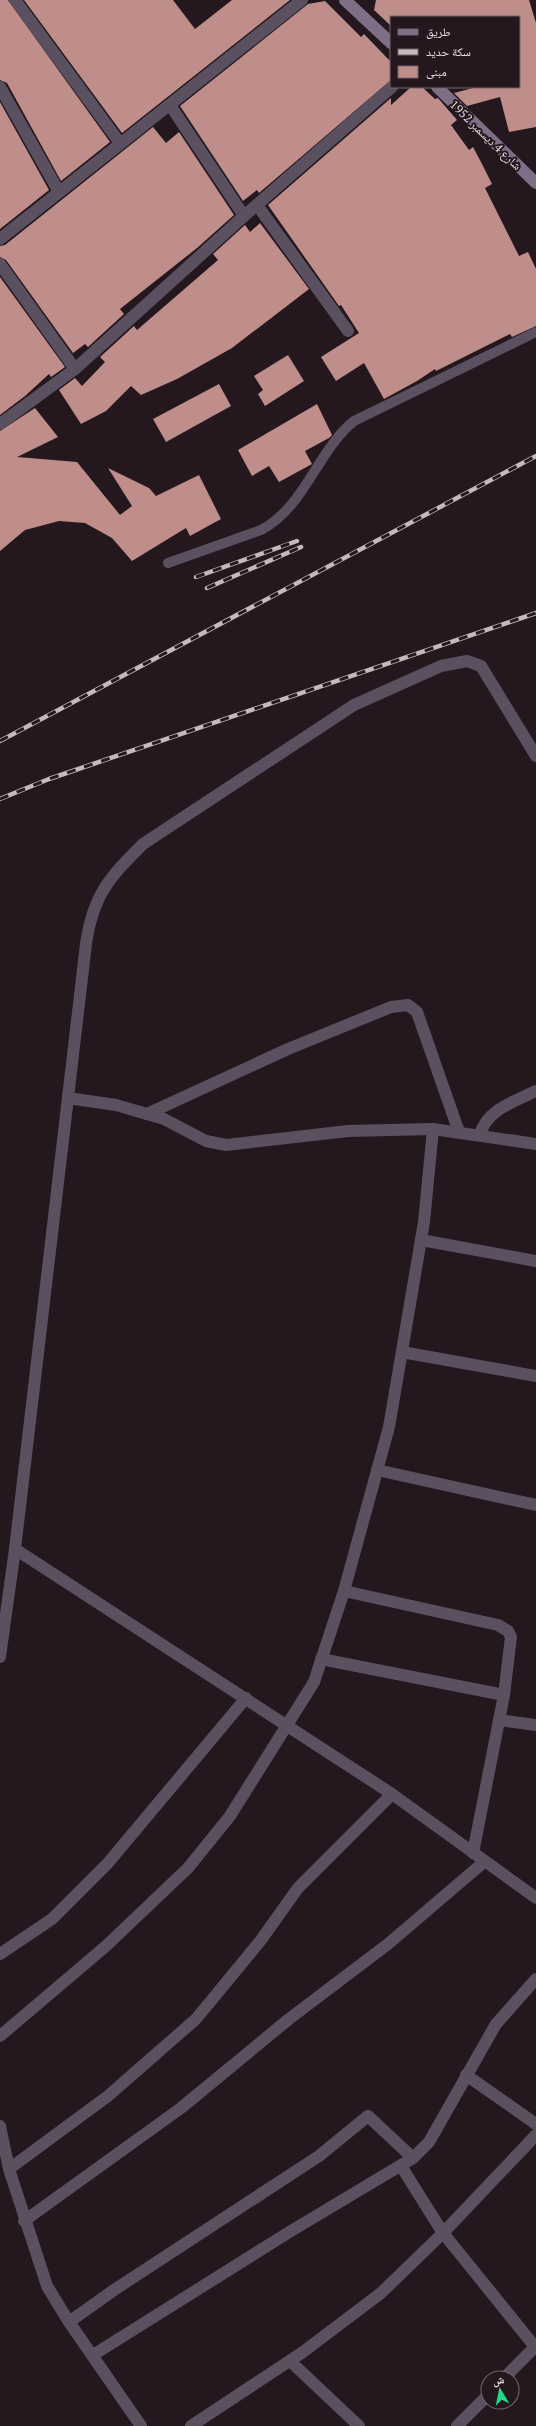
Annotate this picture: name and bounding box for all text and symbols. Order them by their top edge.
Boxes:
legend [390,16,520,88]
text: طريق [426,24,451,39]
text: سكة حديد [426,44,471,59]
text: مبنى [426,64,447,79]
street label: شارع 4 ديسمبر 1952 [446,97,525,174]
north arrow [480,2370,520,2410]
text: ش [491,2372,506,2389]

